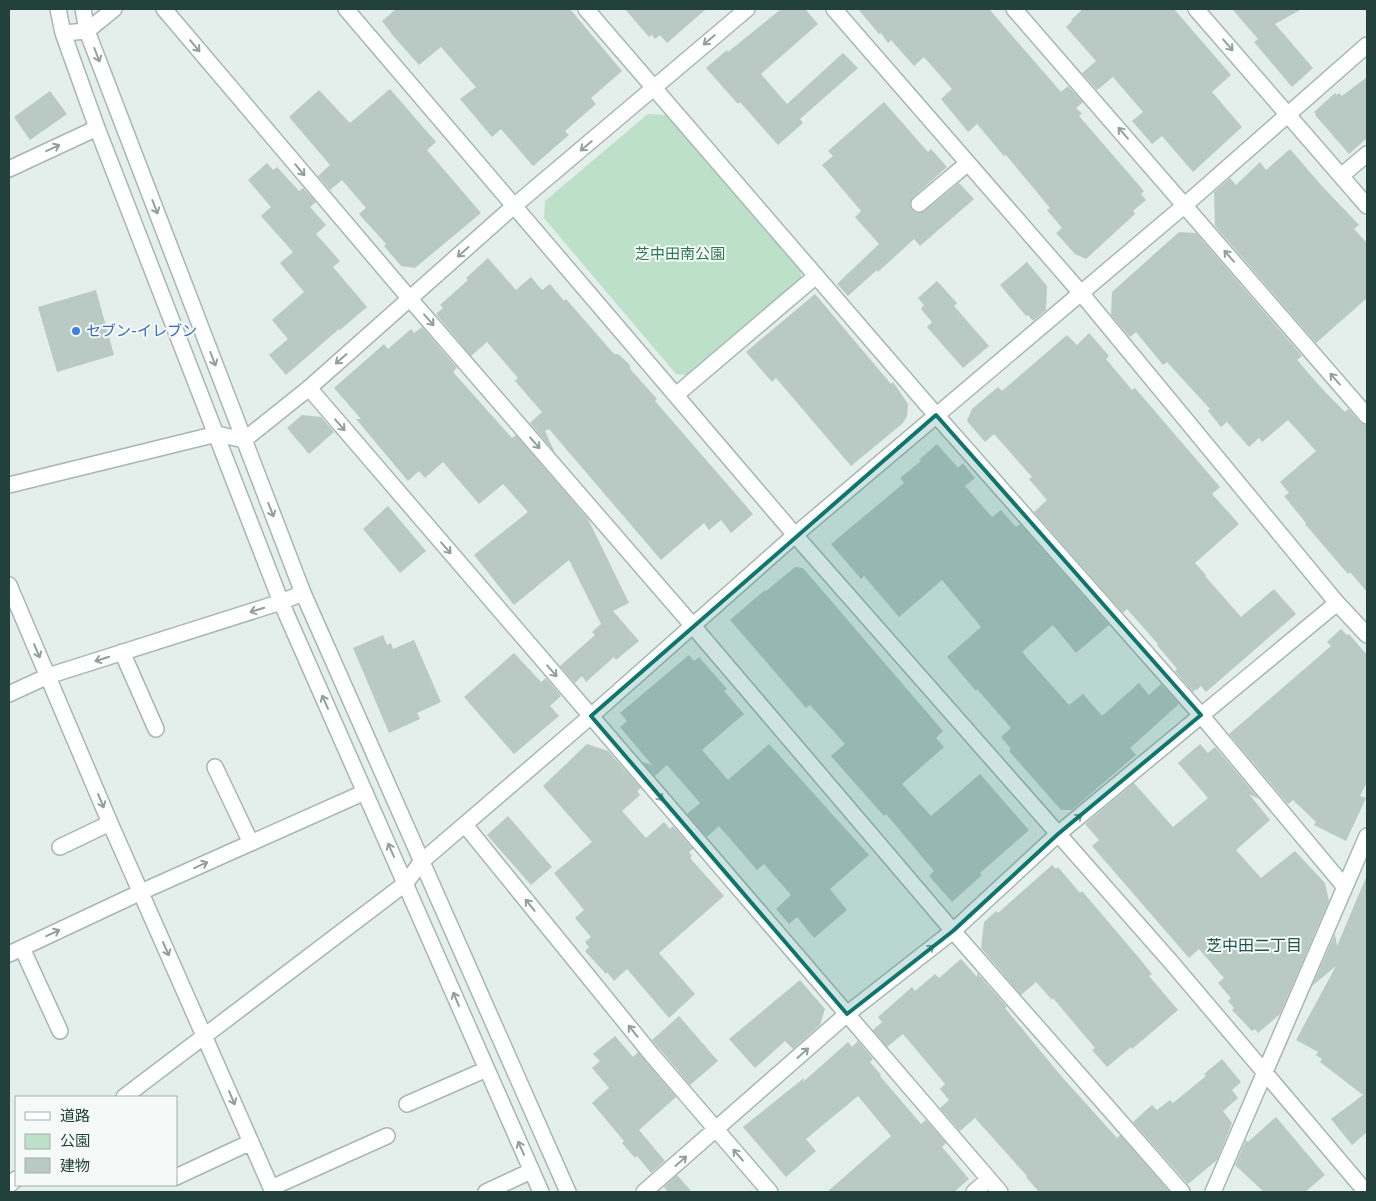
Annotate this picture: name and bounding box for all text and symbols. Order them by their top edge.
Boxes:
one-way arrow [703,35,716,46]
one-way arrow [189,39,200,52]
one-way arrow [1223,39,1234,52]
one-way arrow [93,47,102,62]
one-way arrow [1117,127,1128,140]
one-way arrow [579,140,592,151]
one-way arrow [45,143,60,153]
one-way arrow [295,163,306,176]
one-way arrow [151,199,160,214]
park label: 芝中田南公園 [635,245,725,263]
one-way arrow [456,246,469,258]
one-way arrow [1224,250,1235,263]
one-way arrow [423,313,434,326]
place label: セブン-イレブン [86,322,197,340]
marker: セブン-イレブン [70,325,82,337]
one-way arrow [209,351,218,366]
one-way arrow [335,354,348,365]
one-way arrow [1330,373,1341,386]
one-way arrow [335,418,346,431]
one-way arrow [529,436,540,449]
one-way arrow [268,503,277,518]
one-way arrow [441,541,452,554]
one-way arrow [250,605,266,615]
one-way arrow [33,643,43,658]
one-way arrow [95,654,111,664]
one-way arrow [547,665,558,678]
one-way arrow [319,695,329,710]
one-way arrow [653,788,664,801]
one-way arrow [97,793,106,808]
one-way arrow [1069,813,1082,824]
one-way arrow [386,843,395,858]
one-way arrow [193,860,208,870]
one-way arrow [525,899,536,912]
one-way arrow [45,928,60,937]
district label: 芝中田二丁目 [1206,936,1302,955]
one-way arrow [162,941,172,956]
one-way arrow [922,945,935,956]
one-way arrow [451,992,461,1007]
one-way arrow [627,1025,638,1038]
one-way arrow [796,1048,809,1059]
one-way arrow [227,1090,237,1105]
legend [15,1096,178,1186]
text: 道路 [60,1107,90,1125]
text: 公園 [60,1132,90,1150]
one-way arrow [516,1141,526,1156]
one-way arrow [732,1149,744,1162]
one-way arrow [674,1155,687,1166]
text: 建物 [60,1157,90,1175]

